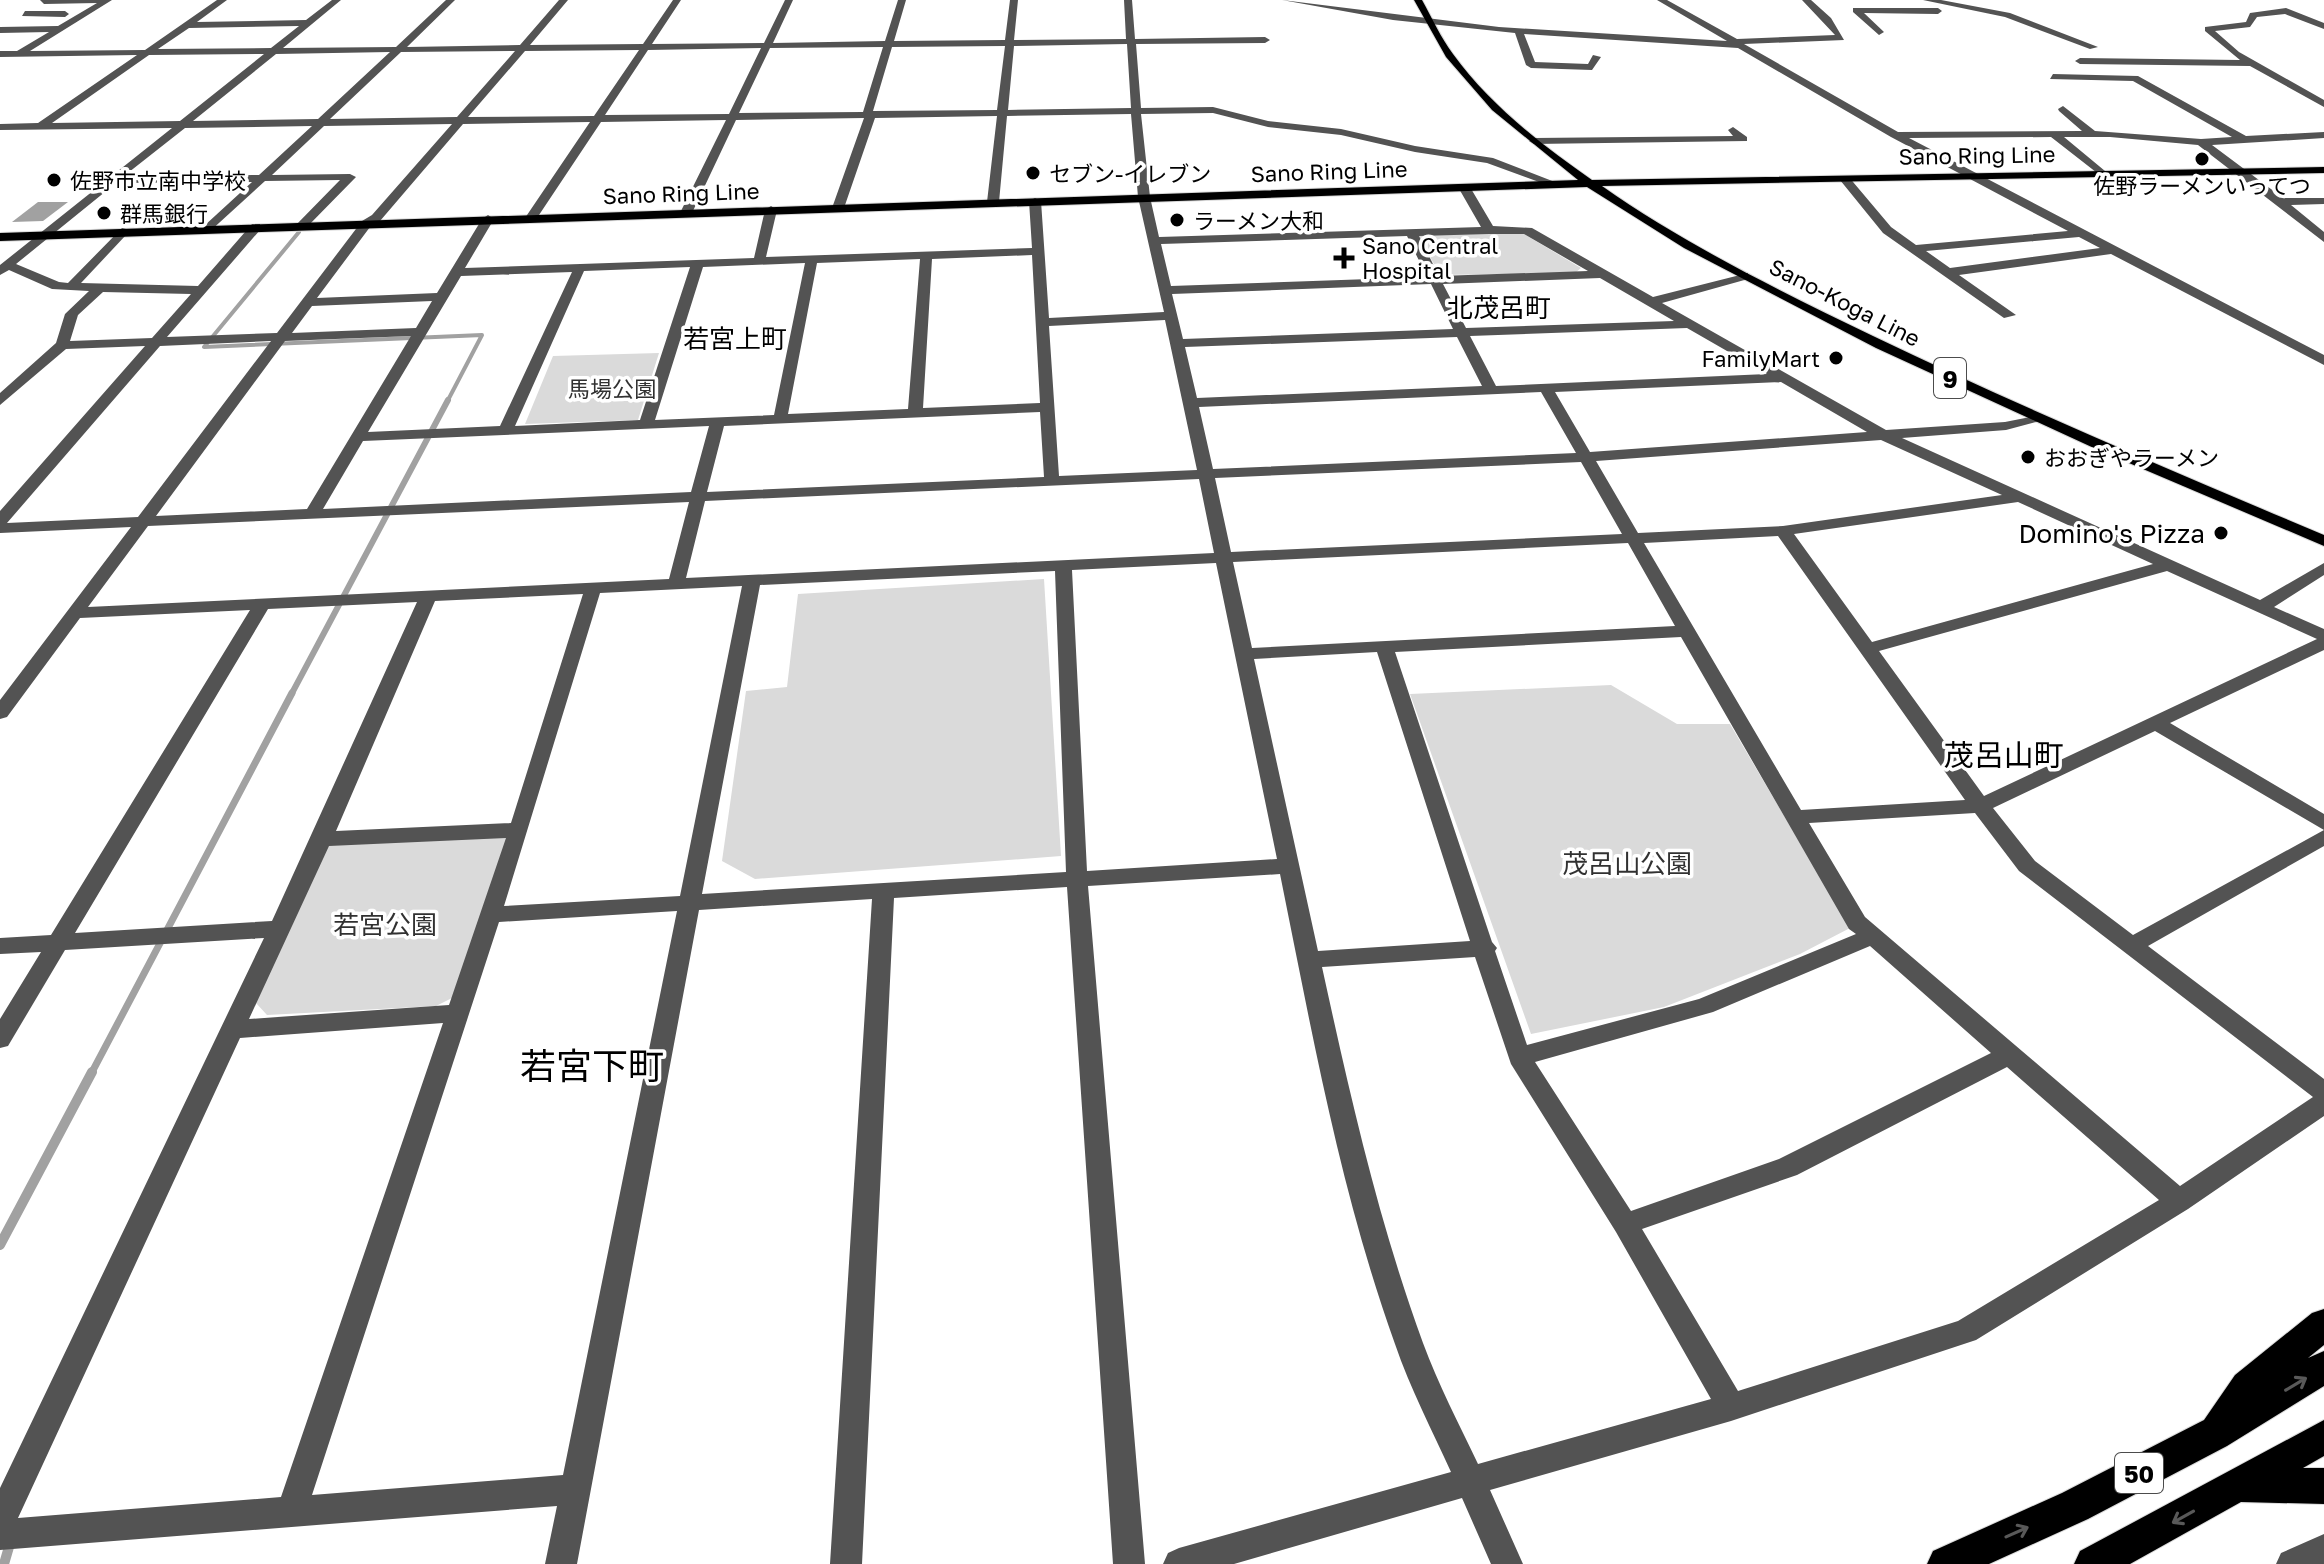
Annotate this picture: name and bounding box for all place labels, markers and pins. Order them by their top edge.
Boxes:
marker: 佐野ラーメンいってつ [2193,150,2211,168]
place label: セブン-イレブン [1049,160,1211,187]
marker: セブン-イレブン [1024,164,1042,182]
place label: 佐野市立南中学校 [70,167,246,194]
marker: 佐野市立南中学校 [45,171,63,189]
place label: 佐野ラーメンいってつ [2093,172,2311,199]
place label: 群馬銀行 [120,200,208,227]
marker: 群馬銀行 [95,204,113,222]
place label: ラーメン大和 [1193,207,1324,234]
marker: ラーメン大和 [1168,211,1186,229]
place label: Sano Central Hospital [1362,232,1498,284]
marker: Sano Central Hospital [1333,247,1355,269]
place label: FamilyMart [1701,345,1820,372]
marker: FamilyMart [1827,349,1845,367]
place label: おおぎやラーメン [2044,444,2219,471]
marker: おおぎやラーメン [2019,448,2037,466]
place label: Domino's Pizza [2018,518,2205,549]
marker: Domino's Pizza [2212,524,2230,542]

